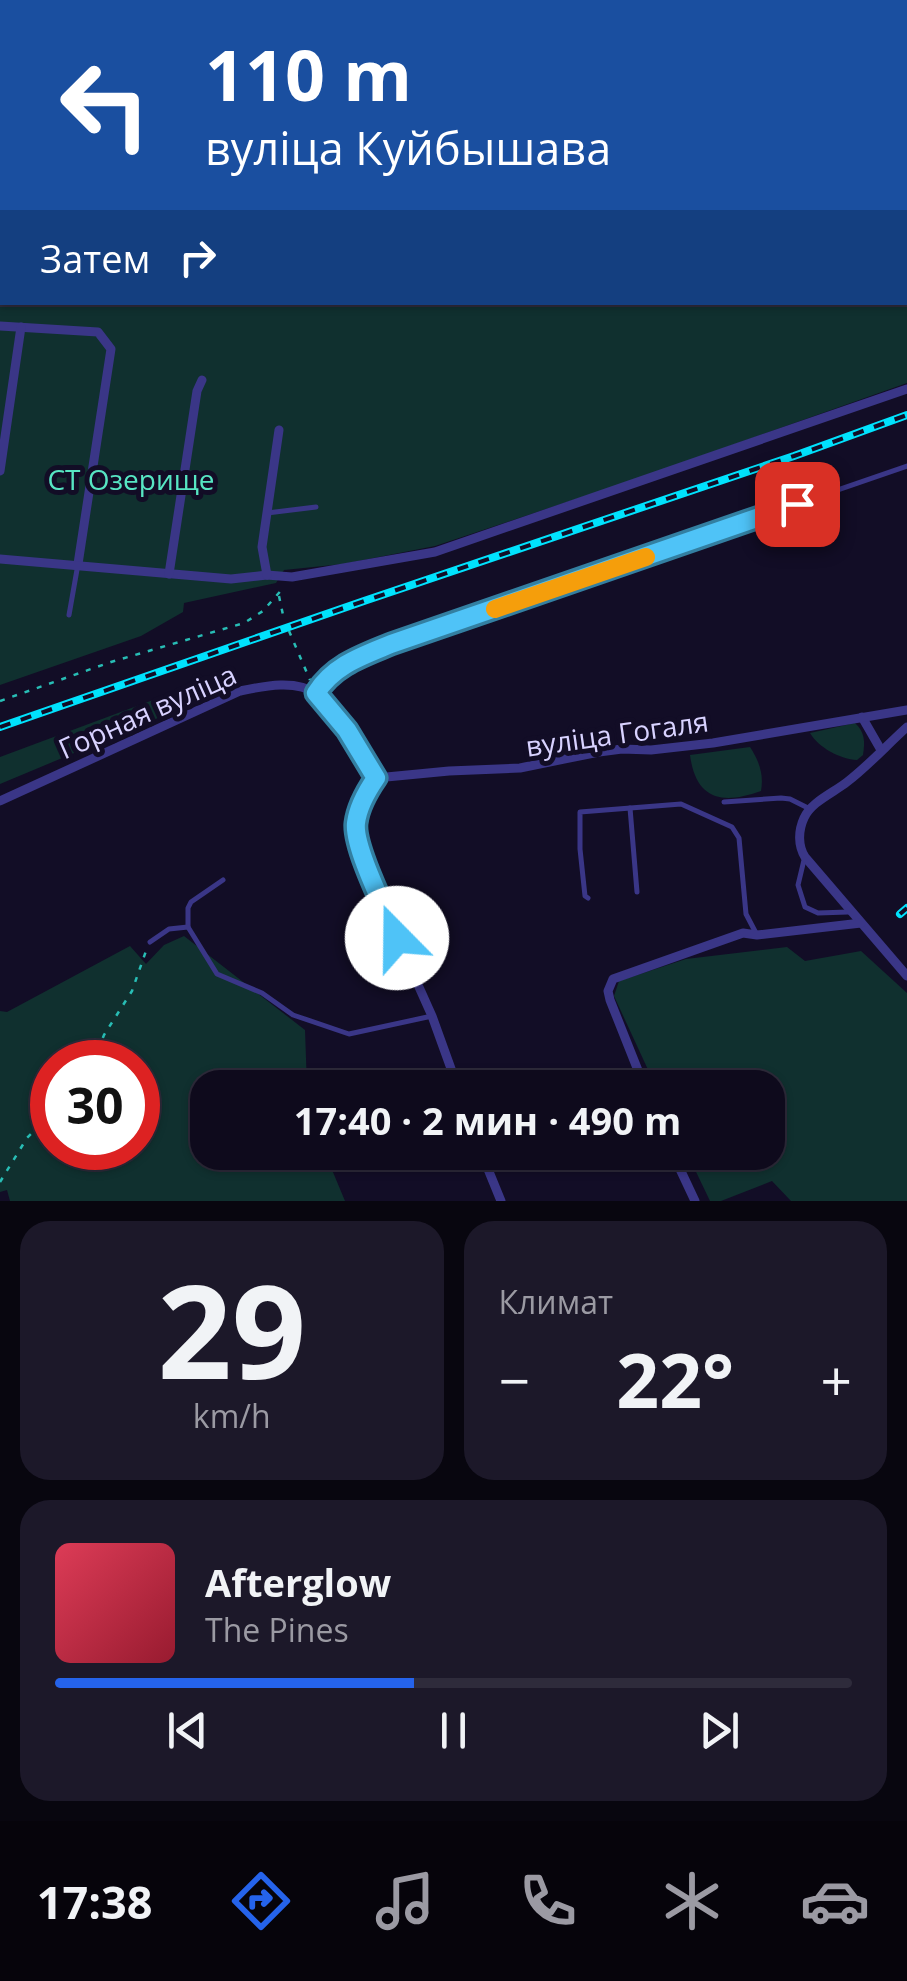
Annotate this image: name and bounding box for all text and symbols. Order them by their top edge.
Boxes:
text: 110 m [205,26,412,122]
icon: left [40,40,170,170]
text: вуліца Куйбышава [205,117,611,178]
icon: right [170,230,225,285]
text: Затем [40,232,150,284]
park label: СТ Озерище [47,460,215,498]
pin [755,462,840,547]
icon: arrive [770,477,825,532]
street label: Горная вуліца [52,655,242,767]
street label: вуліца Гогаля [523,701,711,765]
position arrow [345,886,449,990]
speed limit sign: 30 [30,1040,160,1170]
text: 17:40 · 2 мин · 490 m [294,1094,681,1146]
text: 29 [157,1240,306,1417]
text: Климат [499,1280,613,1323]
text: 22° [616,1328,734,1430]
text: − [499,1342,530,1417]
text: + [821,1342,852,1417]
text: km/h [193,1394,271,1437]
text: Afterglow [205,1556,391,1608]
text: The Pines [205,1608,349,1651]
icon: previous [160,1703,215,1758]
icon: pause [426,1703,481,1758]
icon: next [692,1703,747,1758]
icon: directions [226,1866,296,1936]
icon: music [370,1866,440,1936]
icon: phone [513,1866,583,1936]
icon: climate [657,1866,727,1936]
icon: car [800,1866,870,1936]
text: 17:38 [37,1871,153,1932]

